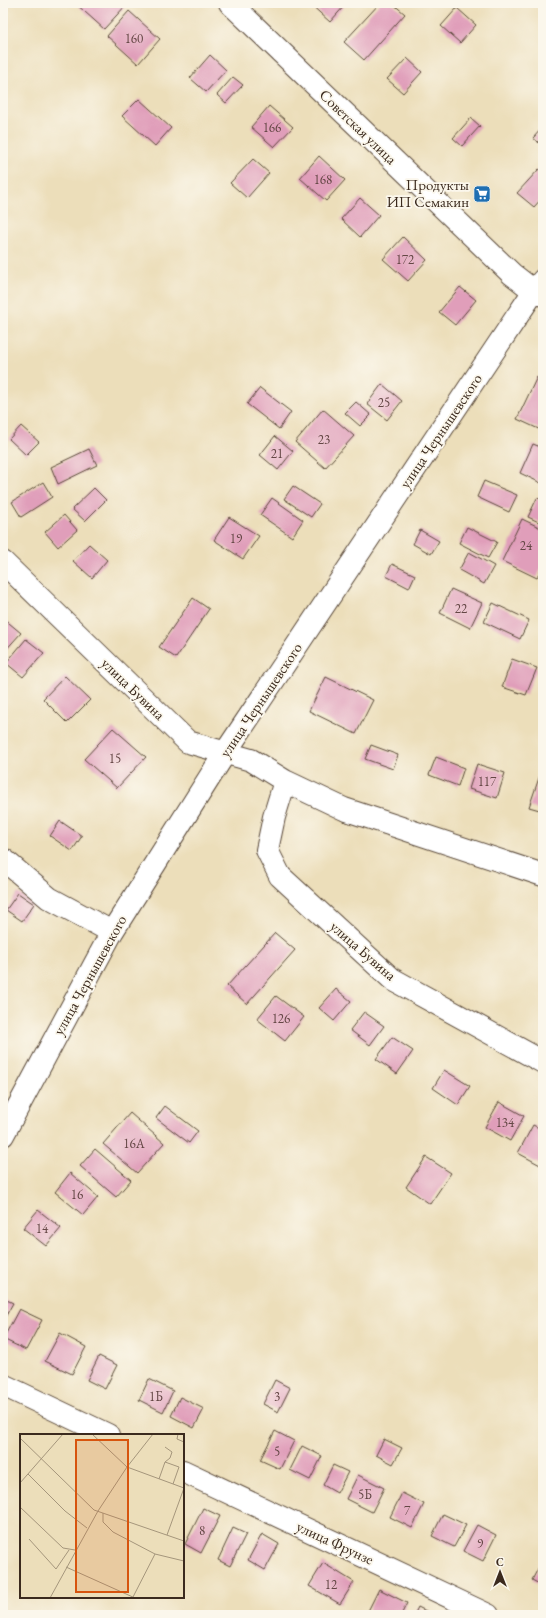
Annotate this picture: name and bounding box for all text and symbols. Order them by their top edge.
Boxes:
house number: 160 [125,30,143,47]
street label: Советская улица [316,85,401,168]
house number: 166 [263,119,281,136]
house number: 168 [314,171,332,188]
place label: Продукты ИП Семакин [387,175,469,211]
supermarket icon: Продукты ИП Семакин [472,184,492,204]
house number: 172 [396,251,415,268]
street label: улица Чернышевского [395,370,486,492]
house number: 25 [378,394,390,411]
house number: 23 [318,431,330,448]
house number: 21 [271,445,283,462]
house number: 19 [230,530,243,547]
house number: 24 [520,537,533,554]
house number: 22 [455,600,468,617]
street label: улица Чернышевского [215,639,306,761]
street label: улица Бувина [97,654,169,724]
house number: 15 [109,750,121,767]
house number: 117 [478,773,497,790]
street label: улица Чернышевского [49,911,130,1038]
street label: улица Бувина [326,917,400,985]
house number: 126 [272,1010,290,1027]
house number: 134 [496,1114,515,1131]
house number: 16А [123,1135,146,1152]
house number: 16 [71,1186,83,1203]
house number: 14 [36,1220,49,1237]
house number: 1Б [149,1388,163,1405]
house number: 3 [274,1388,280,1405]
inset map [20,1434,184,1598]
house number: 5 [274,1443,280,1460]
house number: 5Б [358,1486,372,1503]
house number: 7 [404,1502,411,1519]
street label: улица Фрунзе [294,1516,377,1569]
house number: 8 [199,1522,205,1539]
house number: 9 [477,1535,484,1552]
north arrow [480,1552,520,1592]
text: С [496,1555,504,1569]
house number: 12 [325,1576,338,1593]

